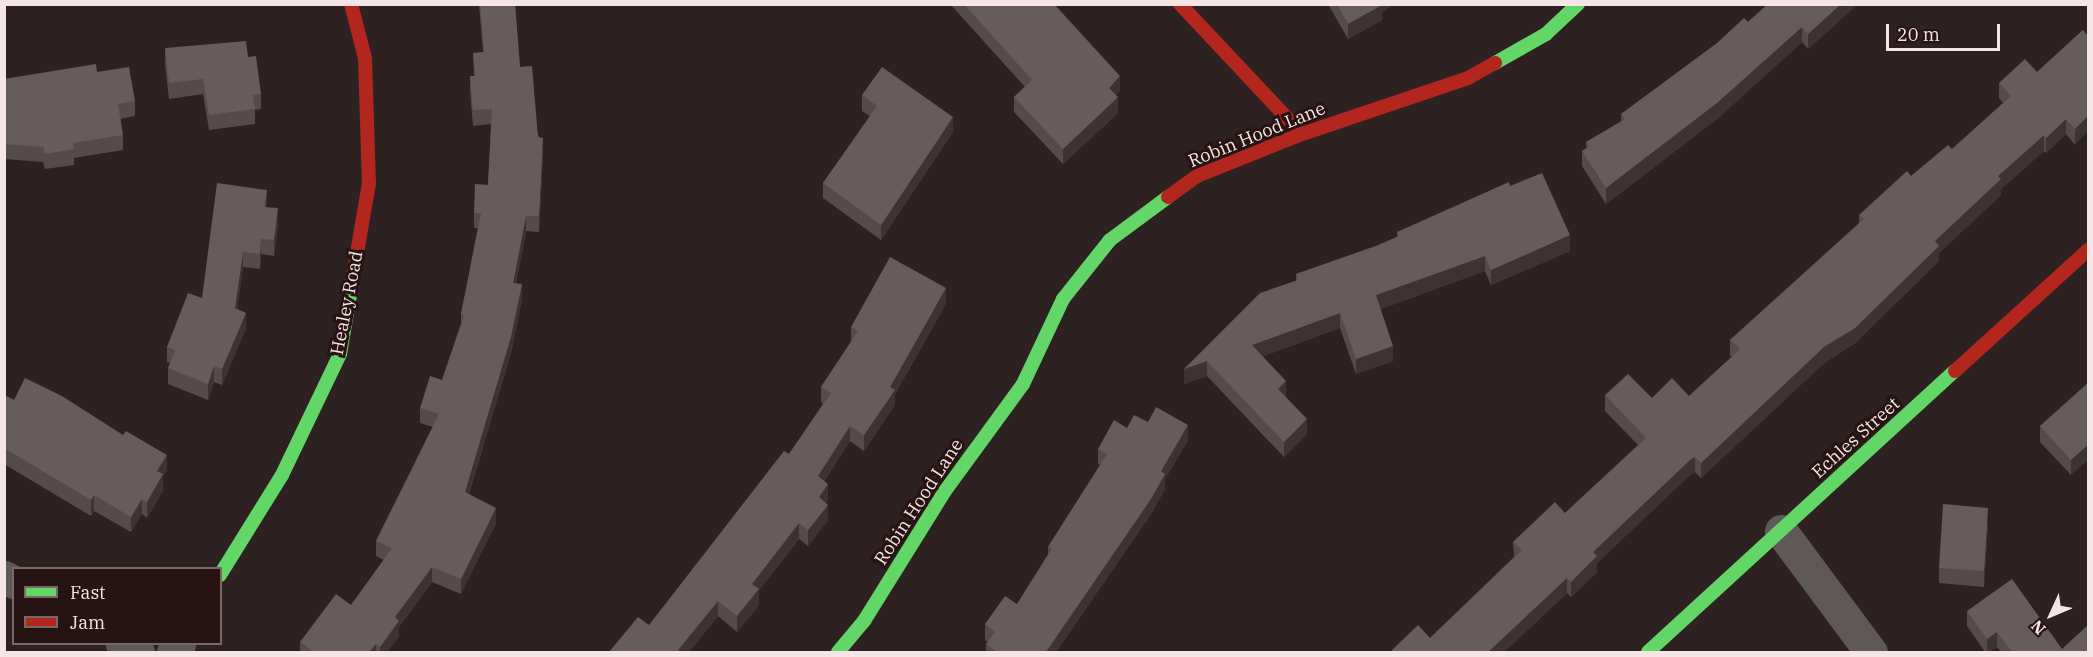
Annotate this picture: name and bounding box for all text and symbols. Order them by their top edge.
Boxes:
scale bar [1889,12,2003,50]
text: 20 m [1897,23,1940,46]
street label: Robin Hood Lane [1185,98,1329,172]
street label: Healey Road [326,249,368,357]
street label: Echles Street [1808,393,1904,483]
street label: Robin Hood Lane [870,435,968,569]
legend [12,567,222,645]
text: Fast [70,581,105,604]
north arrow [2021,585,2081,645]
text: Jam [70,611,105,634]
text: N [2026,616,2050,639]

